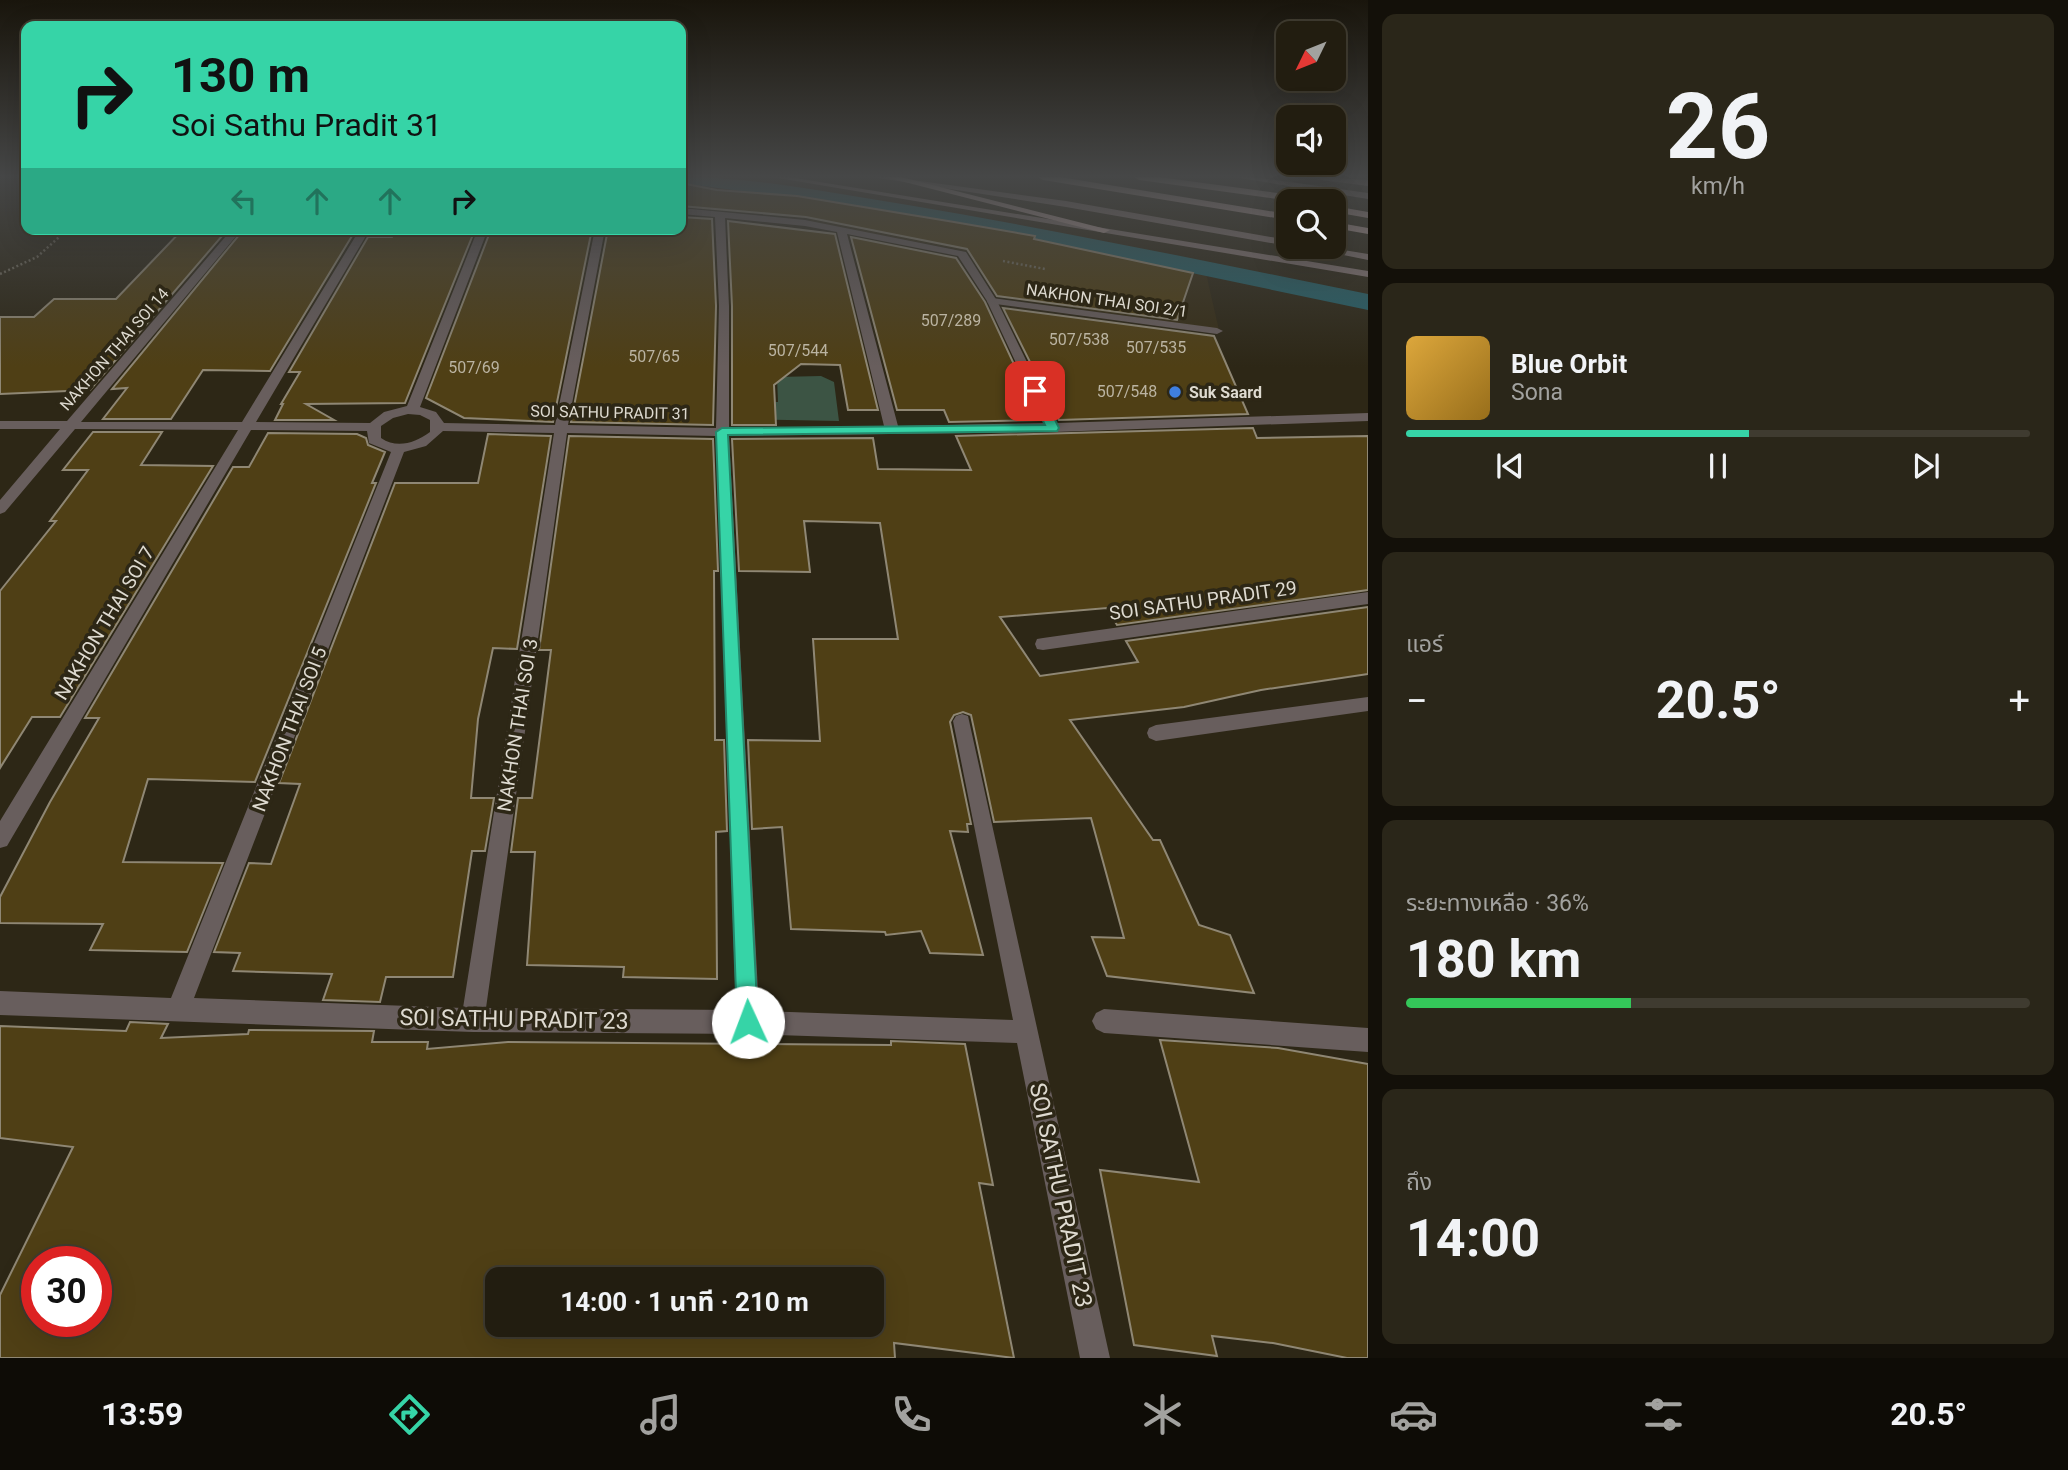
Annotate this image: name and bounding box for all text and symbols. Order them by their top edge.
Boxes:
north arrow [1276,21,1346,91]
map controls [1276,21,1346,259]
text: 130 m [171,47,310,104]
icon: right [56,49,147,140]
text: 26 [1666,74,1770,180]
button: sound [1276,105,1346,175]
text: Soi Sathu Pradit 31 [171,106,442,144]
text: km/h [1691,173,1745,200]
icon: left [225,182,263,220]
icon: ahead [298,182,336,220]
icon: ahead [371,182,409,220]
icon: right [444,182,482,220]
button: search [1276,189,1346,259]
street label: NAKHON THAI SOI 2/1 [1025,280,1189,321]
street label: NAKHON THAI SOI 14 [56,284,173,415]
house number: 507/289 [921,311,981,330]
house number: 507/538 [1049,330,1109,349]
house number: 507/535 [1126,338,1186,357]
house number: 507/544 [768,341,828,360]
house number: 507/65 [628,347,680,366]
text: Blue Orbit [1511,349,1627,379]
house number: 507/69 [448,358,500,377]
pin [1005,361,1065,421]
icon: arrive [1016,372,1054,410]
text: Sona [1511,379,1563,406]
house number: 507/548 [1097,382,1157,401]
place label: Suk Saard [1189,383,1262,402]
marker: Suk Saard [1167,384,1183,400]
street label: SOI SATHU PRADIT 31 [530,402,690,423]
icon: previous [1491,447,1529,485]
icon: pause [1699,447,1737,485]
icon: next [1907,447,1945,485]
street label: NAKHON THAI SOI 7 [50,542,159,704]
street label: SOI SATHU PRADIT 29 [1108,576,1298,625]
text: แอร์ [1406,631,1443,658]
street label: NAKHON THAI SOI 3 [492,637,543,813]
street label: NAKHON THAI SOI 5 [247,643,332,815]
text: 20.5° [1656,670,1781,731]
text: − [1406,679,1428,723]
text: + [2008,679,2030,723]
text: ระยะทางเหลือ · 36% [1406,890,1589,917]
text: 180 km [1406,929,1581,990]
position arrow [711,985,785,1059]
street label: SOI SATHU PRADIT 23 [399,1004,629,1035]
street label: SOI SATHU PRADIT 23 [1024,1080,1098,1310]
text: ถึง [1406,1169,1432,1196]
text: 14:00 [1406,1208,1540,1269]
speed limit sign: 30 [21,1246,112,1337]
text: 14:00 · 1 นาที · 210 m [560,1287,809,1317]
icon: directions [385,1390,434,1439]
icon: music [636,1390,685,1439]
icon: phone [887,1390,936,1439]
icon: climate [1138,1390,1187,1439]
icon: car [1389,1390,1438,1439]
icon: filters [1639,1390,1688,1439]
text: 13:59 [101,1395,183,1433]
text: 20.5° [1890,1395,1967,1433]

